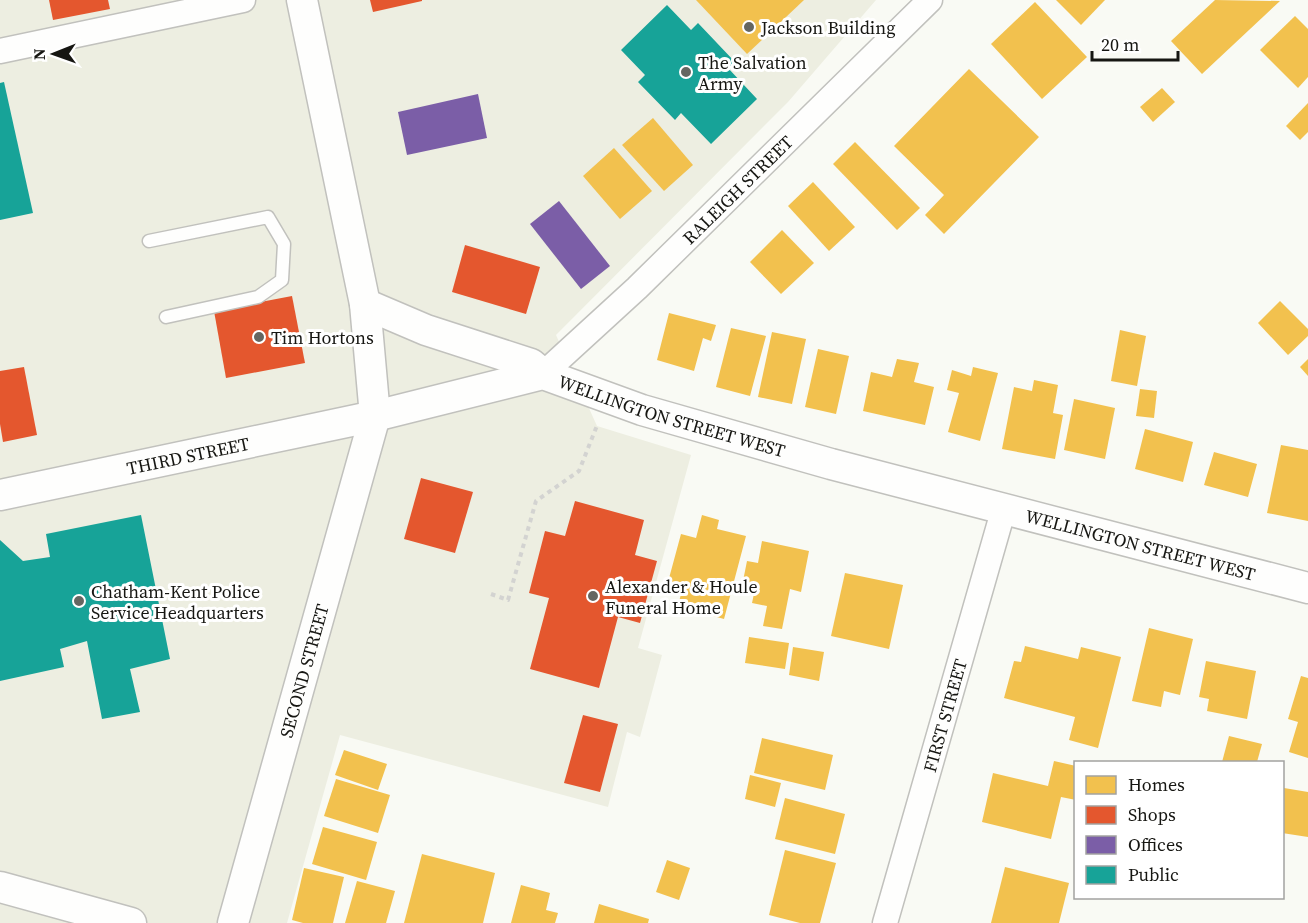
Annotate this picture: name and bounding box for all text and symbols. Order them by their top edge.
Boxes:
place label: Jackson Building [760,15,895,40]
marker: Jackson Building [742,20,756,34]
north arrow [24,24,84,84]
scale bar [1092,24,1178,62]
text: 20 m [1101,32,1139,57]
text: N [28,48,50,60]
place label: The Salvation Army [698,50,807,96]
marker: The Salvation Army [679,65,693,79]
street label: RALEIGH STREET [676,129,798,250]
place label: Tim Hortons [271,325,374,350]
marker: Tim Hortons [252,330,266,344]
street label: WELLINGTON STREET WEST [555,368,788,463]
street label: THIRD STREET [124,430,252,481]
street label: WELLINGTON STREET WEST [1023,503,1258,586]
place label: Alexander & Houle Funeral Home [605,574,758,620]
place label: Chatham-Kent Police Service Headquarters [91,579,264,625]
marker: Alexander & Houle Funeral Home [586,589,600,603]
marker: Chatham-Kent Police Service Headquarters [72,594,86,608]
street label: SECOND STREET [273,601,334,740]
street label: FIRST STREET [916,656,973,775]
legend [1074,761,1284,899]
text: Homes [1128,772,1185,797]
text: Shops [1128,802,1176,827]
text: Offices [1128,832,1183,857]
text: Public [1128,862,1179,887]

